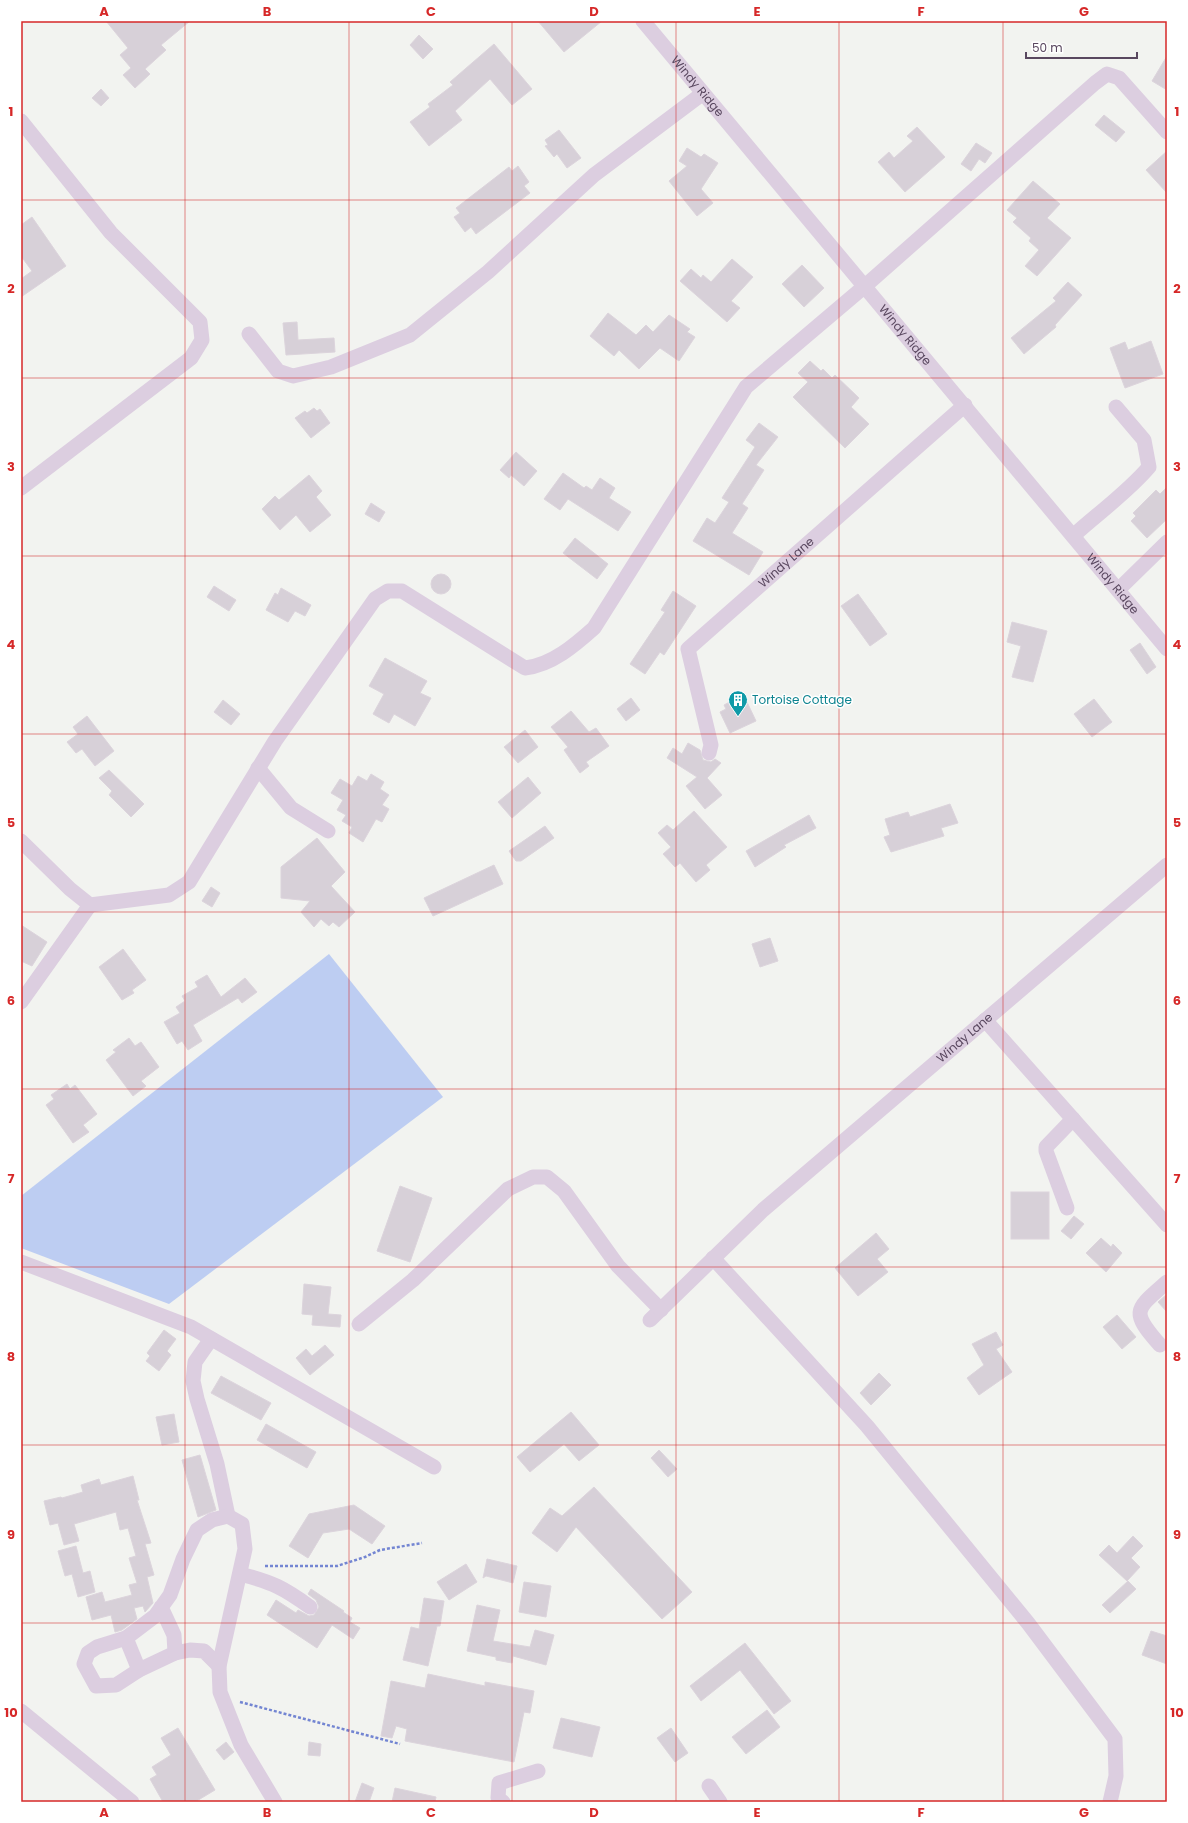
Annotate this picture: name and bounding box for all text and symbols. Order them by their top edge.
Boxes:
text: A [99,2,109,21]
text: B [263,2,272,21]
text: C [426,2,436,21]
text: D [589,2,599,21]
text: E [753,2,761,21]
text: F [917,2,925,21]
text: G [1079,2,1089,21]
scale bar [1026,34,1137,60]
text: 50 m [1032,39,1063,56]
street label: Windy Ridge [667,52,728,120]
text: 1 [9,102,13,121]
text: 1 [1175,102,1179,121]
text: 2 [7,279,15,298]
text: 2 [1173,279,1181,298]
street label: Windy Ridge [875,301,936,369]
text: 3 [7,457,15,476]
text: 3 [1173,457,1181,476]
street label: Windy Lane [755,533,817,591]
street label: Windy Ridge [1083,549,1143,618]
text: 4 [7,635,16,654]
text: 4 [1173,635,1182,654]
building icon: Tortoise Cottage [727,689,749,717]
place label: Tortoise Cottage [752,691,852,708]
text: 5 [7,813,15,832]
text: 5 [1173,813,1181,832]
text: 6 [7,991,15,1010]
text: 6 [1173,991,1181,1010]
street label: Windy Lane [933,1008,996,1066]
text: 7 [8,1169,15,1188]
text: 7 [1174,1169,1181,1188]
text: 8 [7,1347,15,1366]
text: 8 [1173,1347,1181,1366]
text: 9 [7,1525,15,1544]
text: 9 [1173,1525,1181,1544]
text: 10 [4,1703,18,1722]
text: 10 [1170,1703,1184,1722]
text: A [99,1803,109,1822]
text: B [263,1803,272,1822]
text: C [426,1803,436,1822]
text: D [589,1803,599,1822]
text: E [753,1803,761,1822]
text: F [917,1803,925,1822]
text: G [1079,1803,1089,1822]

